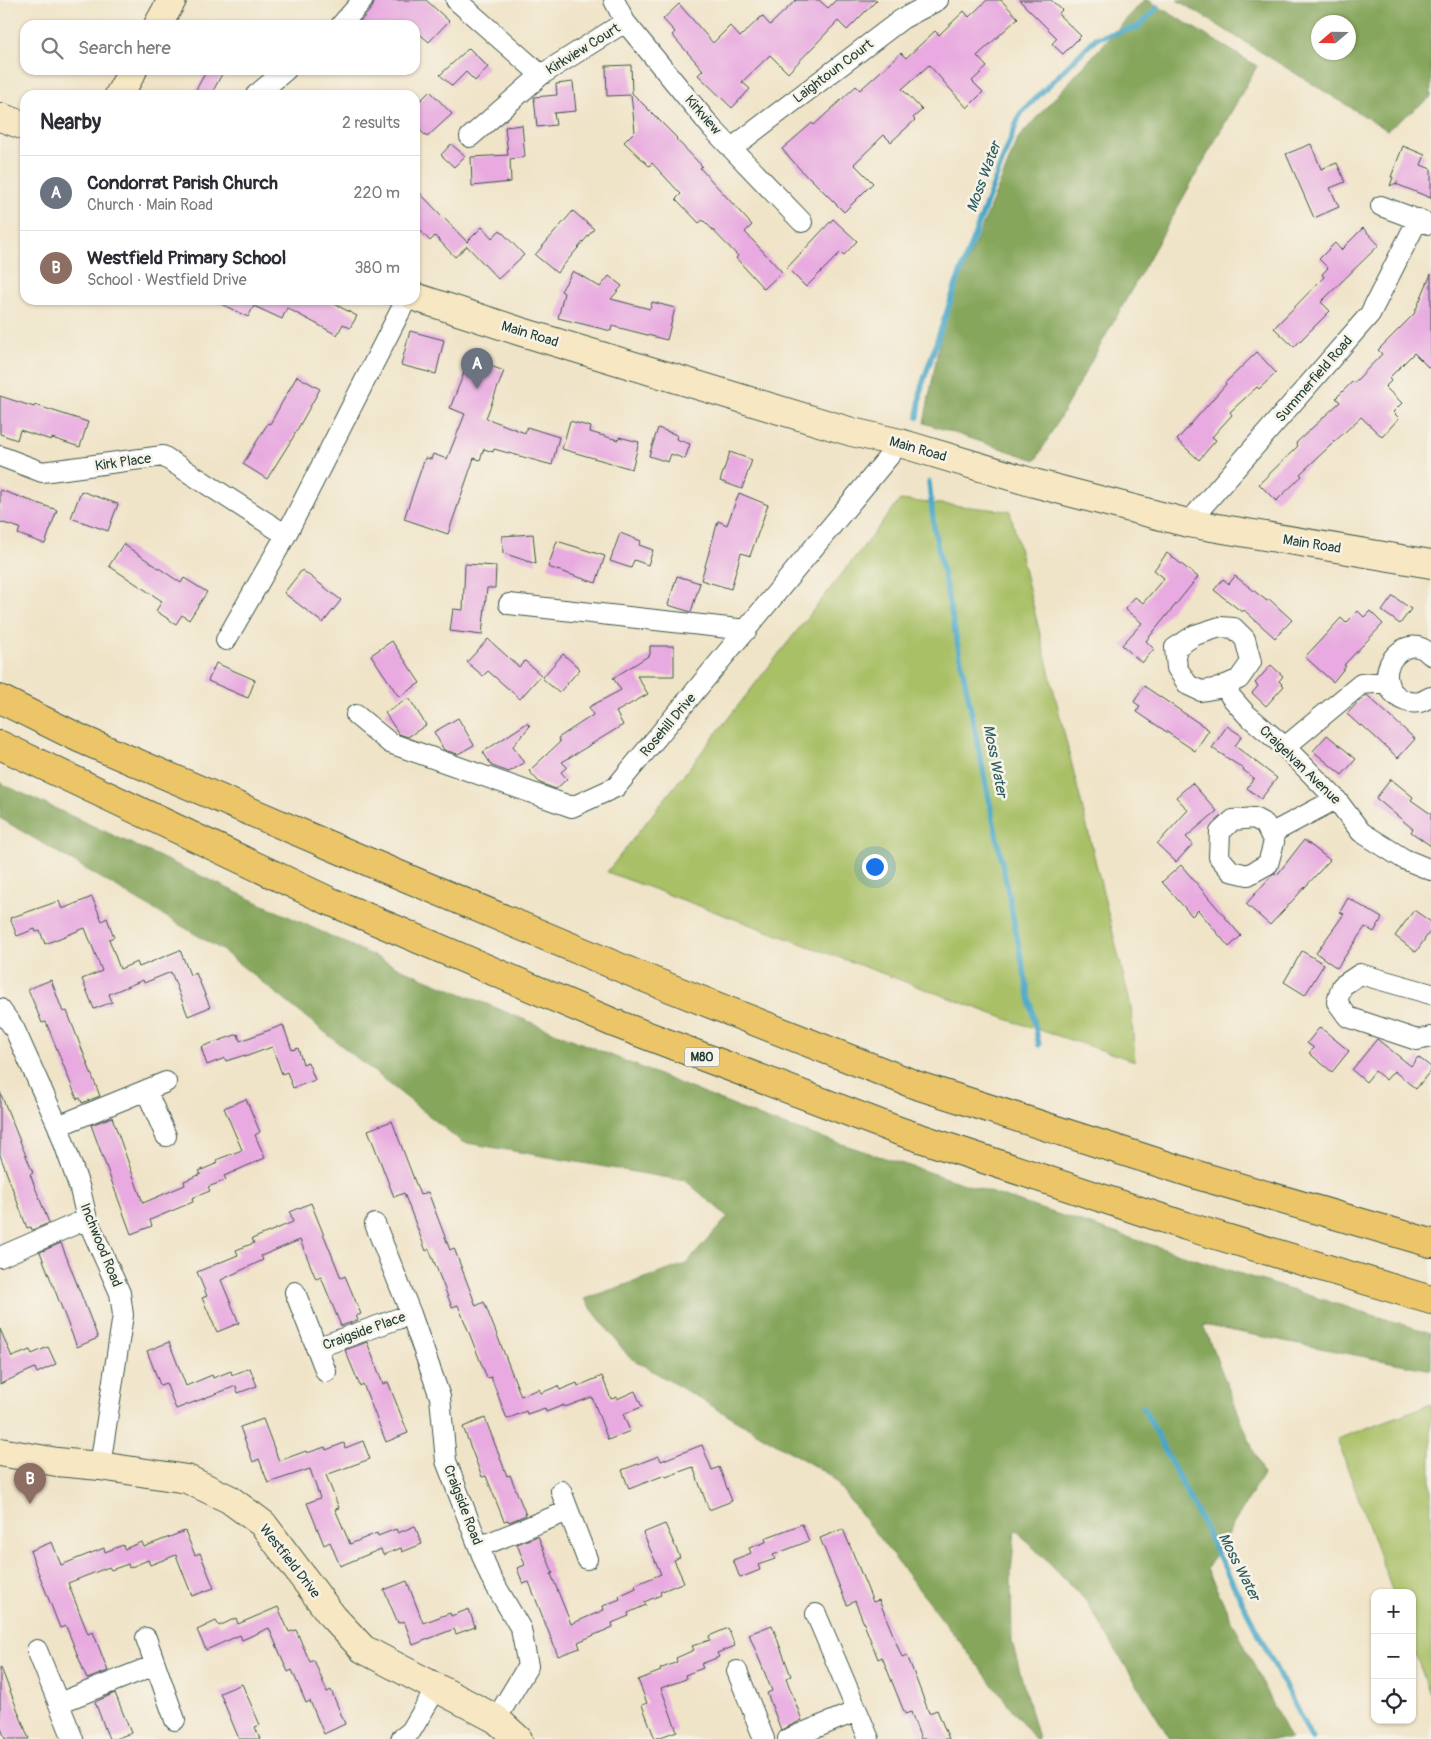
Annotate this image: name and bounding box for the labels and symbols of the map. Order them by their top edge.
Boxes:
north arrow [1311,15,1356,60]
street label: Kirkview Court [543,19,623,78]
street label: Laightoun Court [790,35,877,107]
street label: Kirkview [681,92,725,139]
water label: Moss Water [962,138,1006,215]
street label: Main Road [499,317,561,351]
street label: Summerfield Road [1272,332,1356,426]
pin: A [461,348,493,389]
street label: Main Road [887,433,949,465]
street label: Kirk Place [94,450,152,474]
street label: Main Road [1282,531,1343,557]
street label: Rosehill Drive [637,690,700,760]
street label: Craigelvan Avenue [1256,722,1344,808]
water label: Moss Water [979,723,1012,801]
your location [862,854,888,880]
road number: M80 [684,1048,720,1066]
street label: Inchwood Road [76,1201,126,1290]
street label: Craigside Place [320,1308,408,1354]
pin: B [14,1463,46,1504]
street label: Craigside Road [440,1463,486,1548]
street label: Westfield Drive [256,1521,324,1601]
water label: Moss Water [1214,1530,1265,1606]

